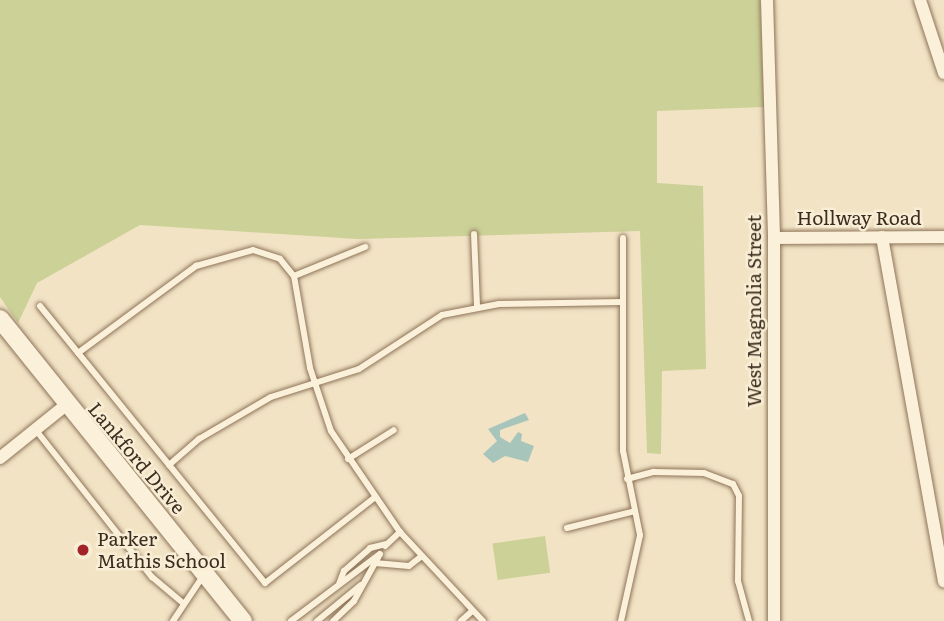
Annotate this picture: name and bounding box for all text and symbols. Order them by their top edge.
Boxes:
street label: Hollway Road [796,207,922,229]
street label: West Magnolia Street [743,215,765,407]
street label: Lankford Drive [84,398,190,518]
place label: Parker Mathis School [97,528,226,572]
marker: Parker Mathis School [75,542,91,558]

